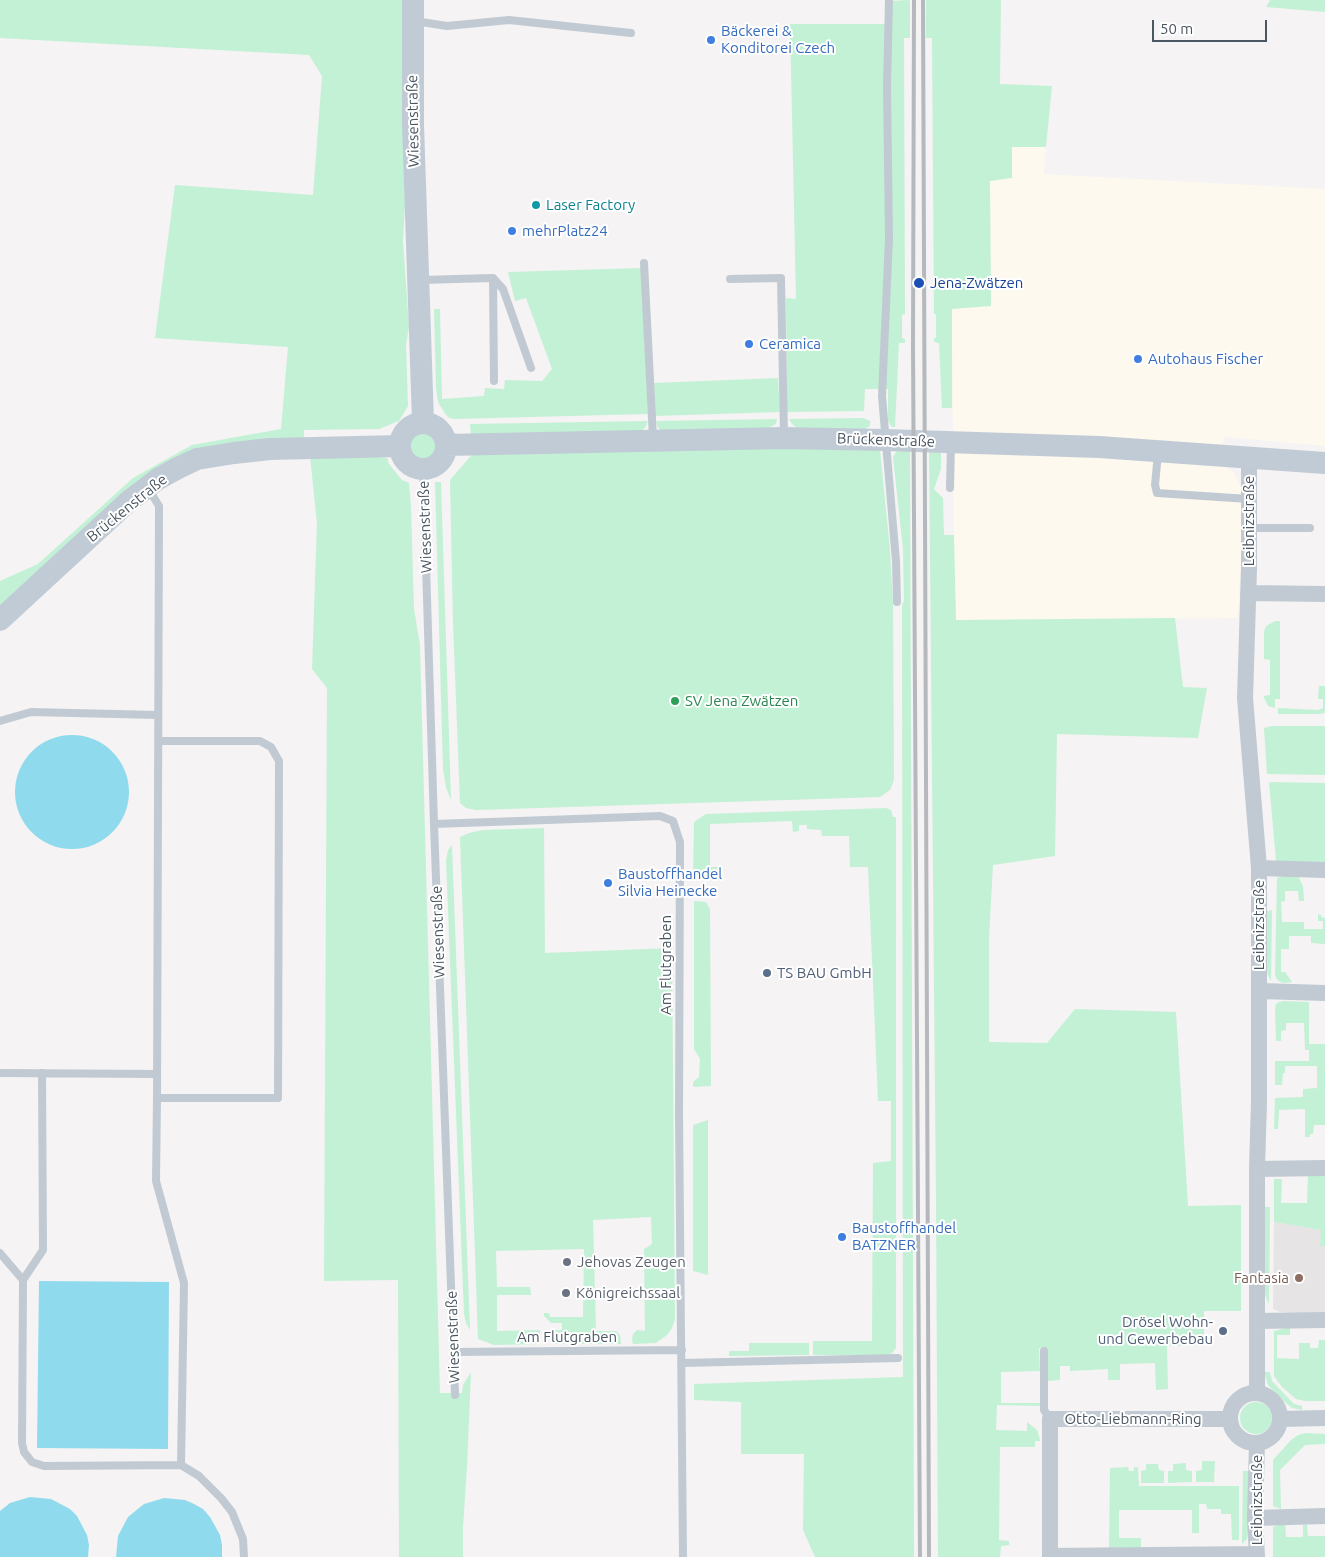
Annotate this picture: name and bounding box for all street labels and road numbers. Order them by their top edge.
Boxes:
street label: Wiesenstraße [403,75,423,167]
street label: Brückenstraße [837,429,935,451]
street label: Brückenstraße [83,470,171,546]
street label: Leibnizstraße [1240,476,1258,566]
street label: Wiesenstraße [414,480,436,574]
street label: Leibnizstraße [1250,880,1268,970]
street label: Wiesenstraße [427,885,449,979]
street label: Am Flutgraben [657,915,675,1015]
street label: Wiesenstraße [442,1290,464,1384]
street label: Am Flutgraben [517,1328,617,1346]
street label: Otto-Liebmann-Ring [1064,1410,1202,1428]
street label: Leibnizstraße [1248,1455,1266,1545]

